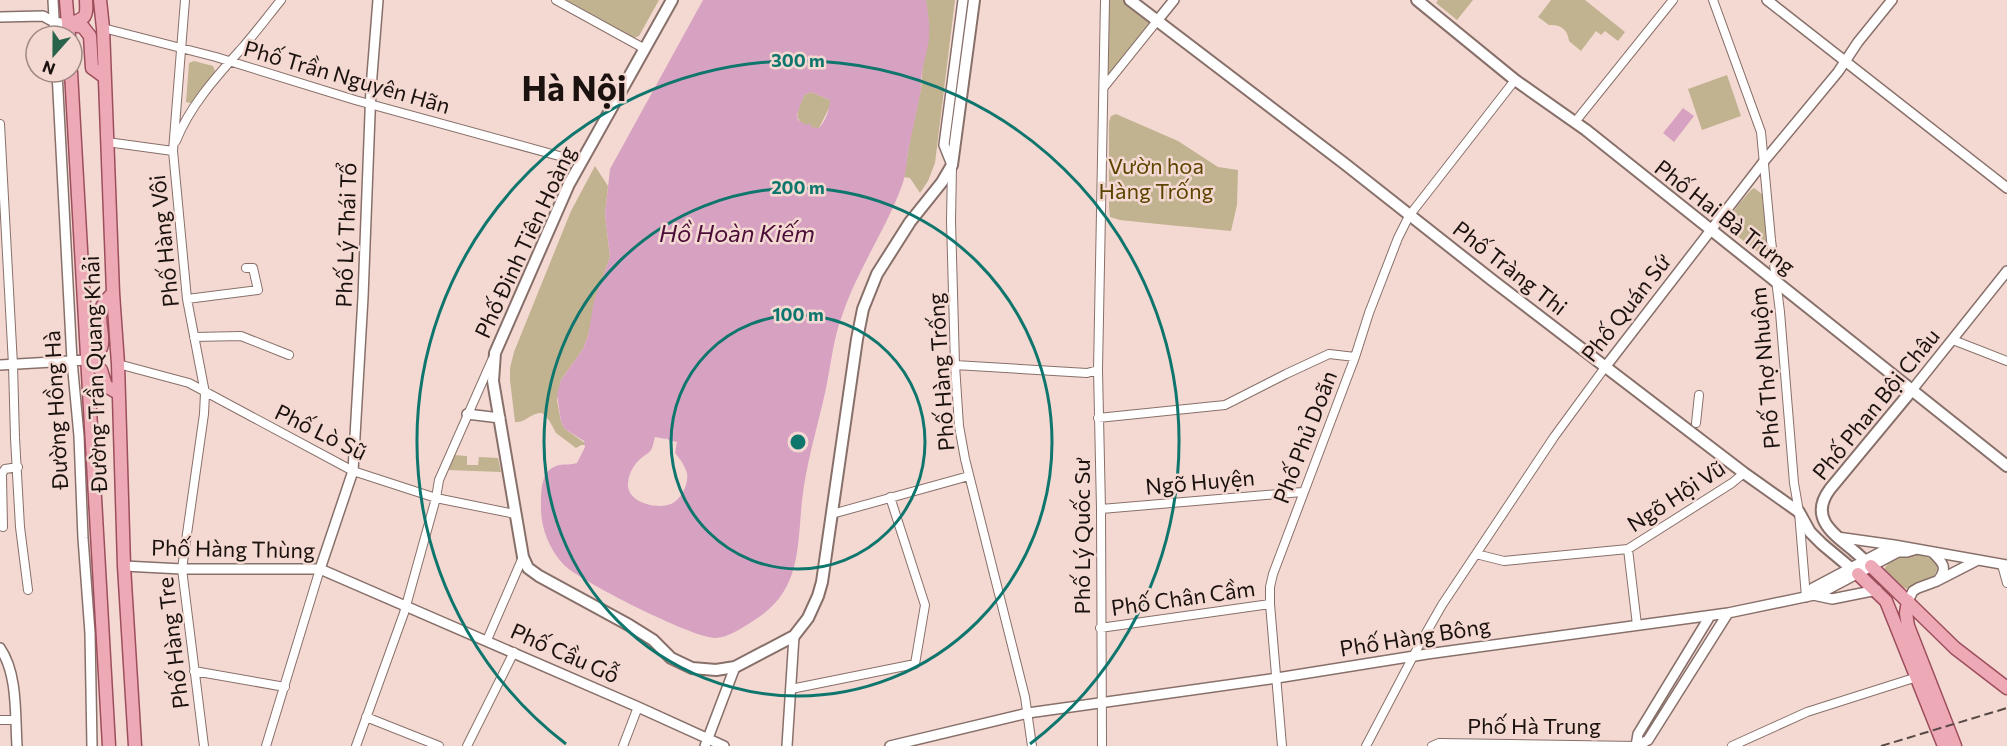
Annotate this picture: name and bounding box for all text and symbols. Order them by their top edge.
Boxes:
north arrow [24,24,84,84]
street label: Phố Trần Nguyên Hãn [241,34,453,119]
text: 300 m [771,49,825,71]
text: N [39,57,57,79]
district label: Hà Nội [521,66,627,109]
street label: Phố Đinh Tiên Hoàng [468,141,581,342]
park label: Vườn hoa Hàng Trống [1099,152,1214,204]
street label: Phố Hai Bà Trưng [1650,153,1801,280]
street label: Phố Lý Thái Tổ [329,162,362,308]
street label: Phố Hàng Vôi [143,174,184,308]
text: 200 m [771,176,825,198]
street label: Phố Tràng Thi [1448,215,1573,320]
water label: Hồ Hoàn Kiếm [659,218,815,247]
street label: Phố Quán Sứ [1575,248,1677,367]
street label: Đường Trần Quang Khải [77,255,112,494]
street label: Phố Thợ Nhuộm [1744,286,1785,450]
street label: Phố Hàng Trống [921,292,960,452]
text: 100 m [772,303,824,325]
street label: Phố Phan Bội Châu [1806,322,1945,485]
street label: Đường Hồng Hà [38,330,73,491]
street label: Phố Phủ Doãn [1267,367,1342,507]
street label: Phố Lò Sũ [271,398,372,465]
centre of rings [788,432,808,452]
street label: Ngõ Hội Vũ [1622,454,1730,537]
street label: Phố Lý Quốc Sư [1068,457,1095,614]
street label: Ngõ Huyện [1144,463,1256,500]
street label: Phố Hàng Thùng [151,534,315,563]
street label: Phố Chân Cầm [1109,574,1257,621]
street label: Phố Hàng Tre [151,576,194,711]
street label: Phố Hàng Bông [1338,611,1492,662]
street label: Phố Cầu Gỗ [507,617,624,688]
street label: Phố Hà Trung [1467,712,1601,739]

